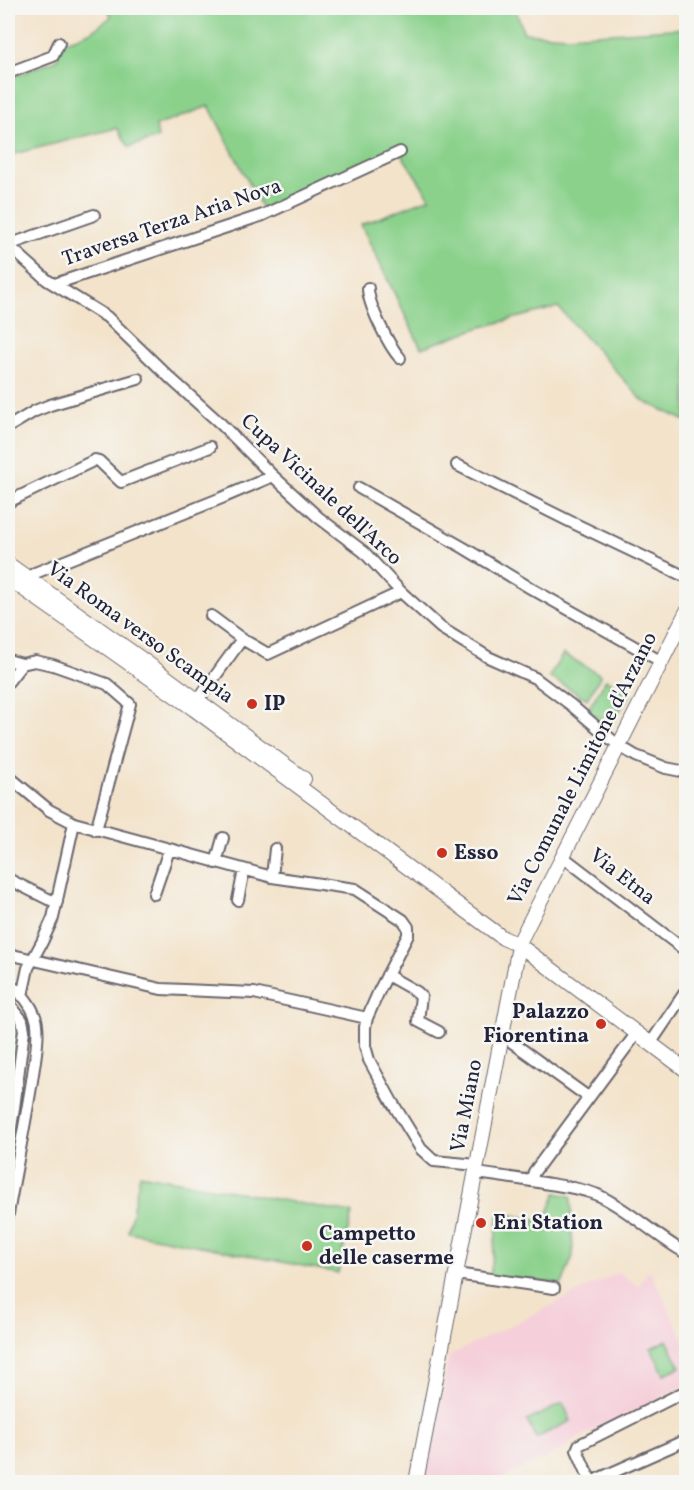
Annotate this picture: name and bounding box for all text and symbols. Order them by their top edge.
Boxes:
street label: Traversa Terza Aria Nova [58,172,286,274]
street label: Cupa Vicinale dell'Arco [234,407,408,573]
street label: Via Roma verso Scampia [41,555,239,711]
street label: Via Comunale Limitone d'Arzano [501,627,665,911]
place label: IP [264,690,285,719]
marker: IP [245,697,259,711]
place label: Esso [454,839,499,868]
street label: Via Etna [583,842,661,912]
marker: Esso [435,846,449,860]
place label: Palazzo Fiorentina [483,998,589,1051]
marker: Palazzo Fiorentina [594,1017,608,1031]
street label: Via Miano [444,1057,490,1155]
place label: Eni Station [493,1209,603,1238]
marker: Eni Station [474,1216,488,1230]
place label: Campetto delle caserme [319,1220,454,1273]
marker: Campetto delle caserme [300,1239,314,1253]

